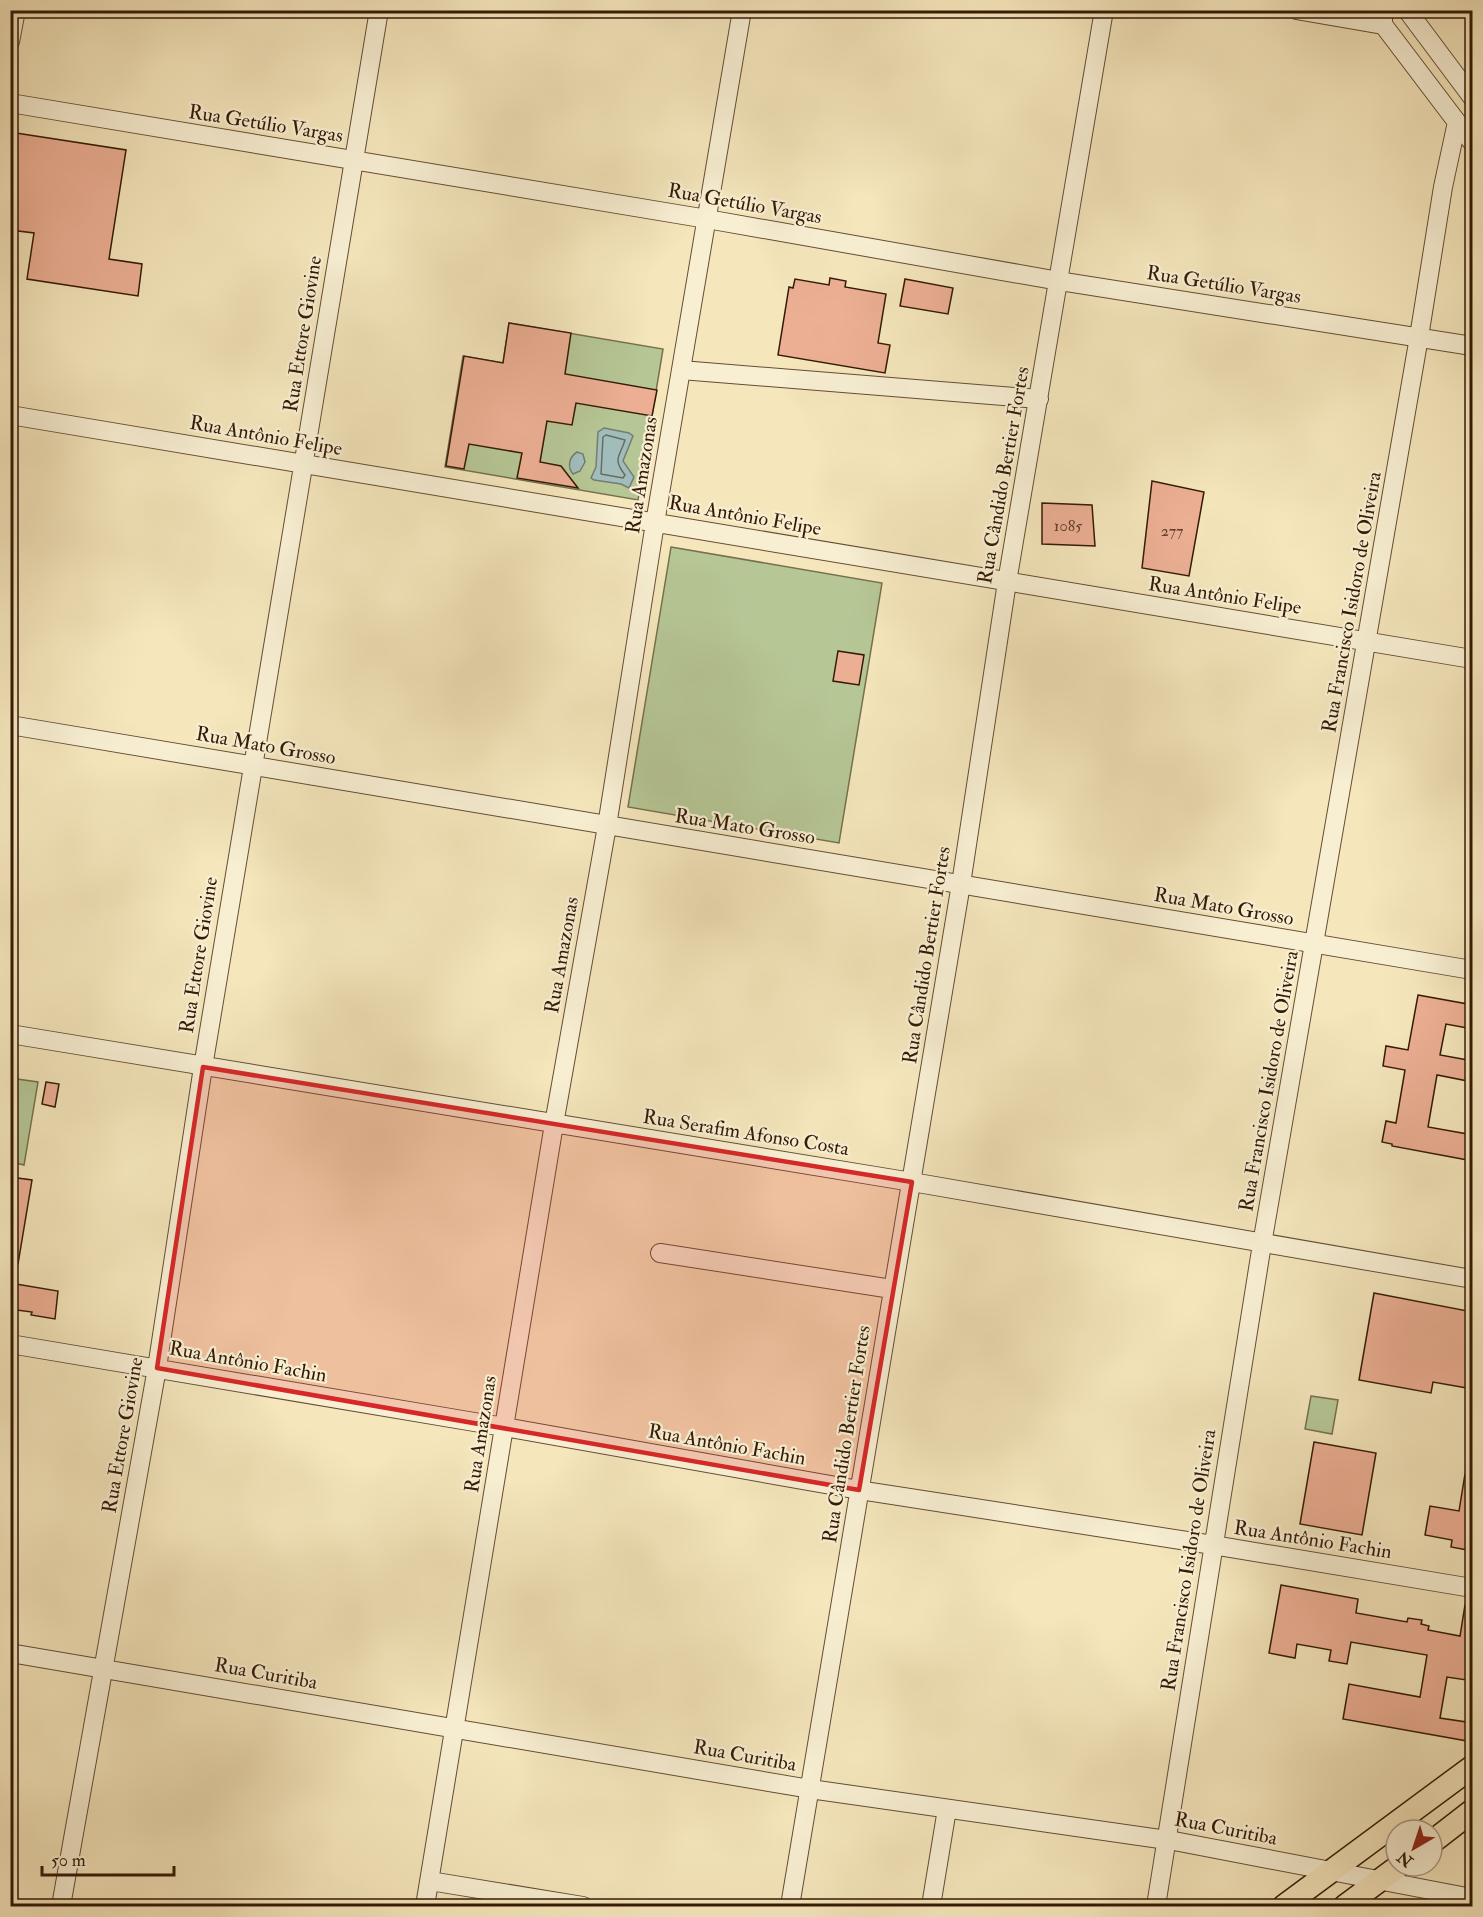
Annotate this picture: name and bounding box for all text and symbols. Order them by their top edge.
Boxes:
street label: Rua Getúlio Vargas [187,99,345,148]
street label: Rua Getúlio Vargas [666,178,824,229]
street label: Rua Ettore Giovine [278,254,327,414]
street label: Rua Getúlio Vargas [1145,260,1303,309]
street label: Rua Cândido Bertier Fortes [972,364,1035,586]
street label: Rua Antônio Felipe [188,410,344,462]
street label: Rua Amazonas [620,415,663,535]
street label: Rua Francisco Isidoro de Oliveira [1316,469,1387,735]
street label: Rua Antônio Felipe [667,490,823,542]
house number: 1085 [1054,516,1082,536]
house number: 277 [1161,521,1184,541]
street label: Rua Antônio Felipe [1147,571,1303,621]
street label: Rua Mato Grosso [194,721,338,770]
street label: Rua Mato Grosso [673,803,817,850]
street label: Rua Cândido Bertier Fortes [897,844,956,1066]
street label: Rua Ettore Giovine [174,875,223,1035]
street label: Rua Mato Grosso [1152,882,1296,931]
street label: Rua Amazonas [539,895,584,1015]
street label: Rua Francisco Isidoro de Oliveira [1233,948,1304,1214]
street label: Rua Serafim Afonso Costa [641,1104,852,1161]
street label: Rua Cândido Bertier Fortes [817,1323,876,1545]
street label: Rua Antônio Fachin [167,1335,329,1388]
street label: Rua Ettore Giovine [96,1355,149,1515]
street label: Rua Amazonas [459,1374,502,1494]
street label: Rua Antônio Fachin [646,1418,808,1471]
street label: Rua Francisco Isidoro de Oliveira [1155,1427,1222,1693]
street label: Rua Antônio Fachin [1232,1515,1394,1564]
street label: Rua Curitiba [212,1652,320,1695]
street label: Rua Curitiba [691,1734,799,1777]
street label: Rua Curitiba [1172,1806,1280,1851]
north arrow [1384,1818,1444,1878]
scale bar [42,1839,174,1877]
text: N [1393,1846,1418,1872]
text: 50 m [51,1849,86,1872]

